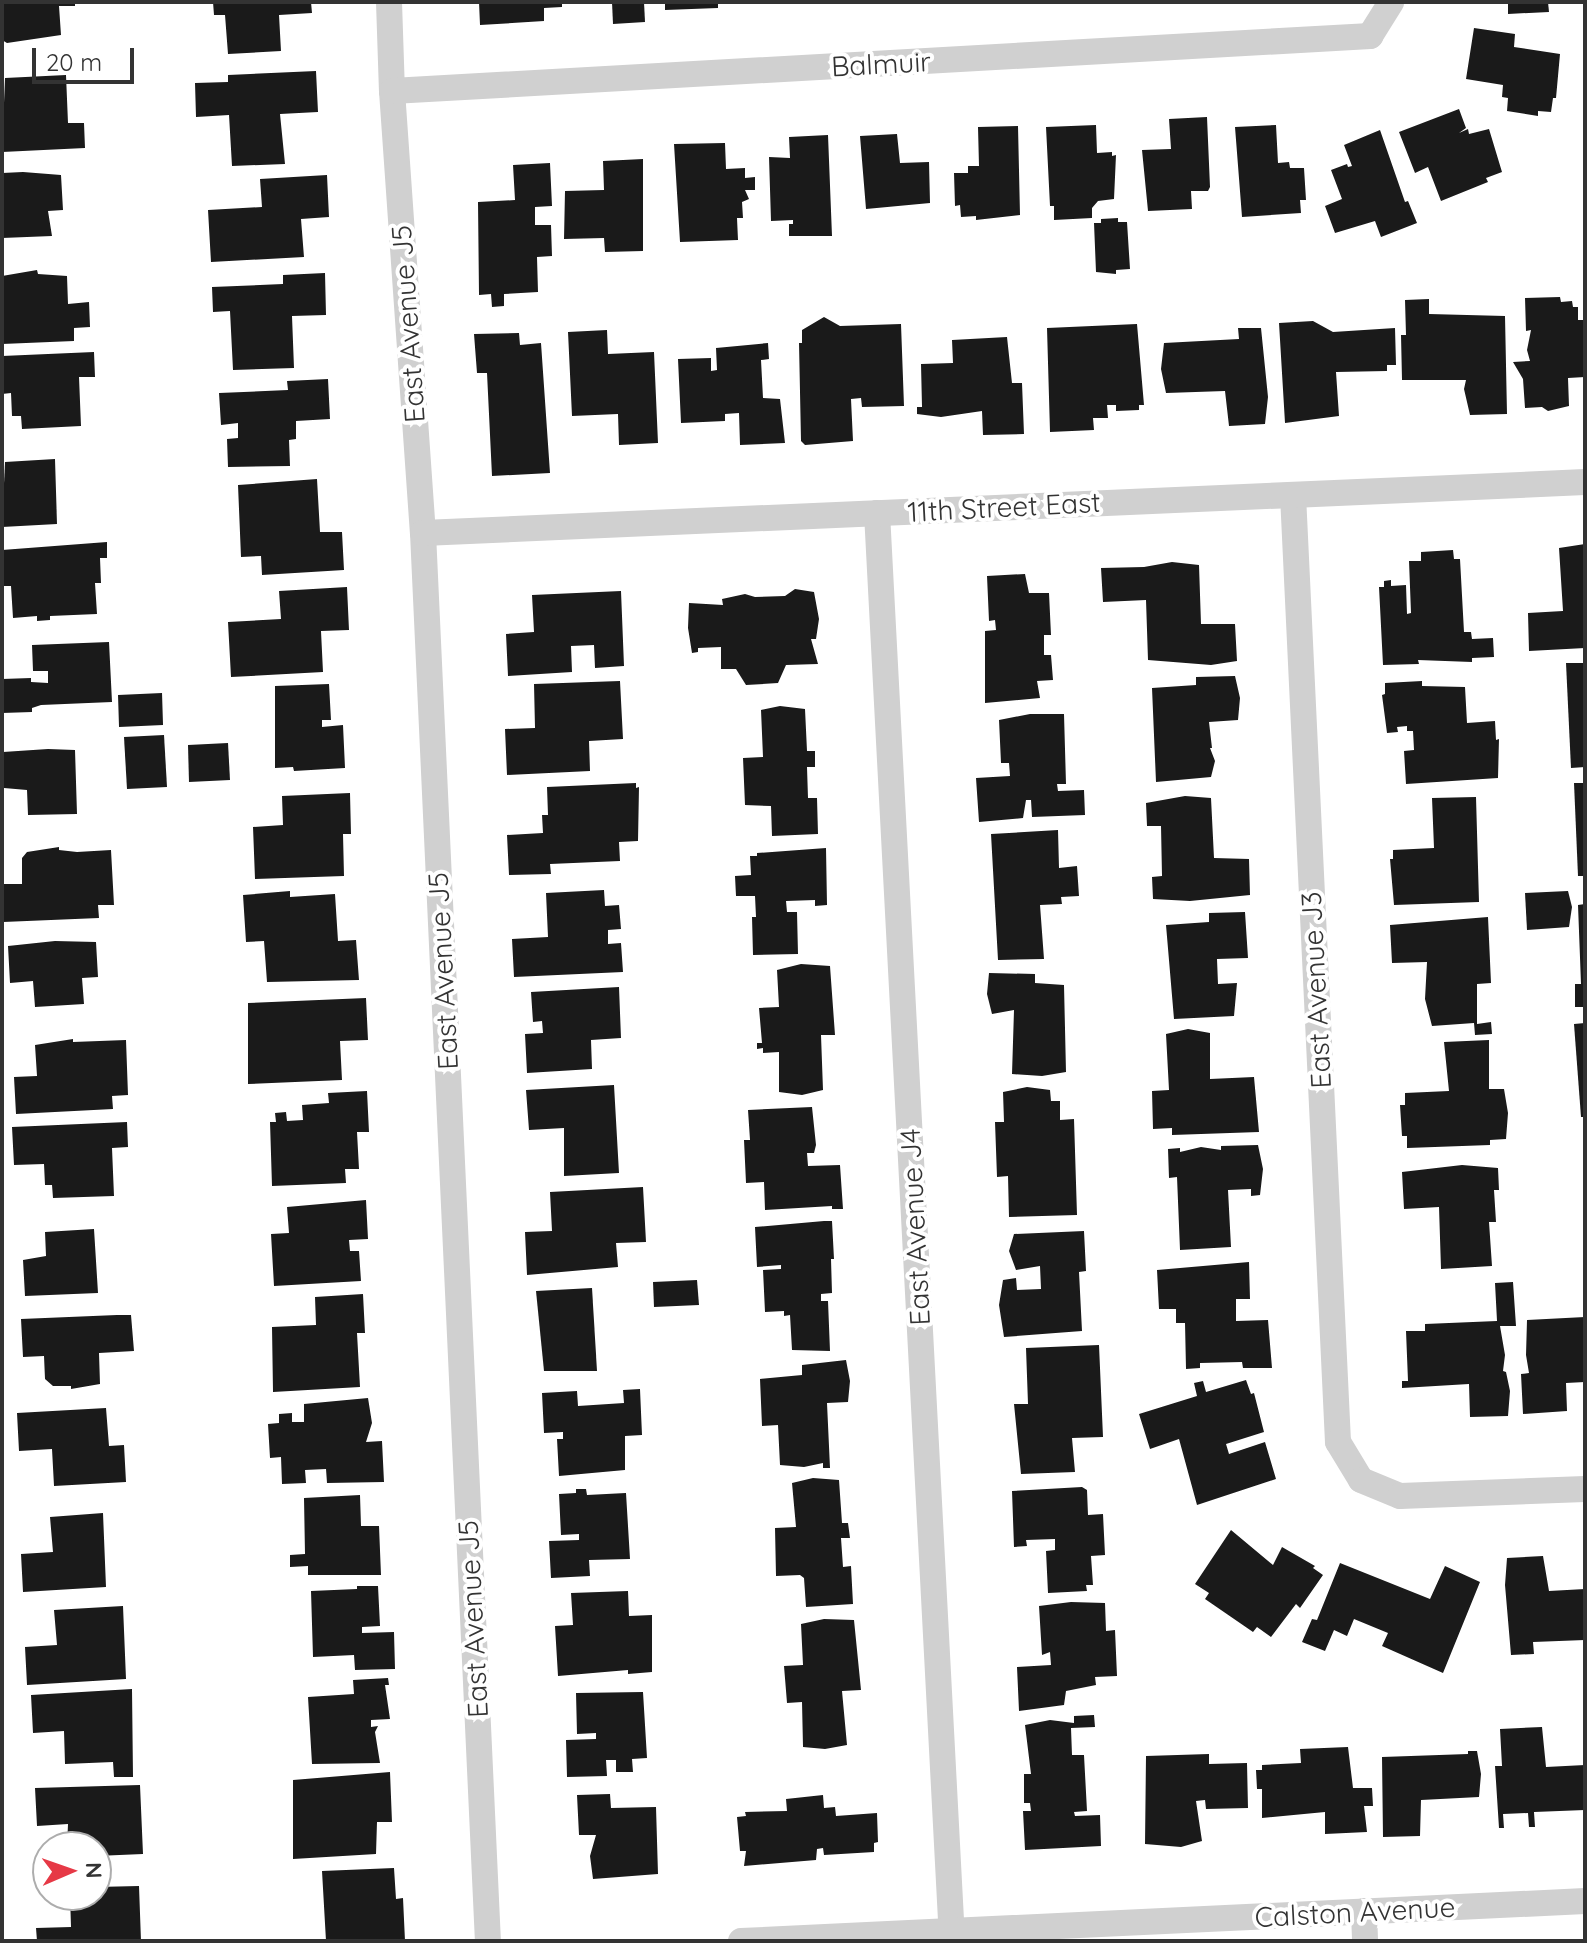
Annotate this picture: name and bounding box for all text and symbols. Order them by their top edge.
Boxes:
scale bar [36,32,138,82]
street label: Balmuir [830,45,932,83]
text: 20 m [46,47,102,77]
street label: East Avenue J5 [384,224,432,424]
street label: 11th Street East [907,485,1101,529]
street label: East Avenue J5 [421,871,465,1071]
street label: East Avenue J3 [1294,891,1338,1089]
street label: East Avenue J4 [893,1128,937,1326]
street label: East Avenue J5 [451,1519,495,1719]
north arrow [32,1831,112,1911]
text: N [80,1862,108,1879]
street label: Calston Avenue [1254,1890,1456,1934]

